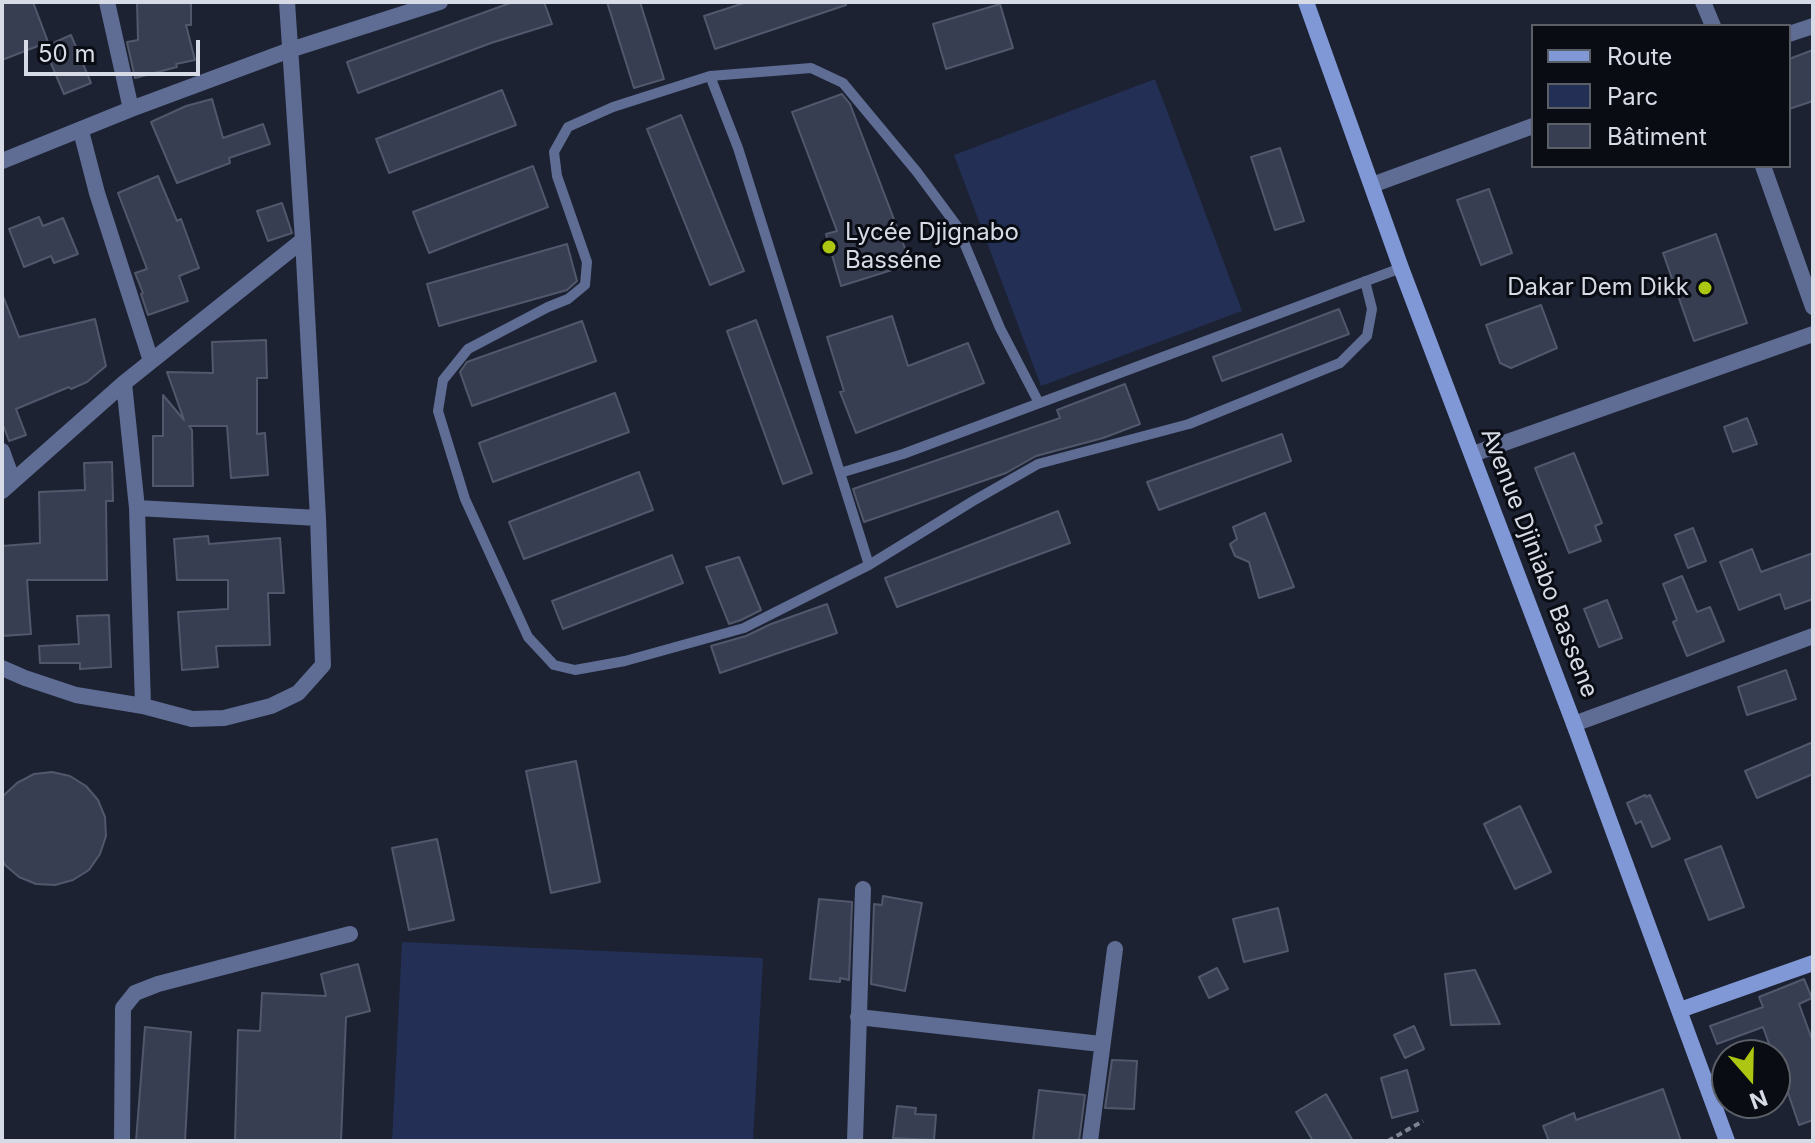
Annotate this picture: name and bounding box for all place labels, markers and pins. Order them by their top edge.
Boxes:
place label: Lycée Djignabo Basséne [845,219,1019,275]
marker: Lycée Djignabo Basséne [820,238,838,256]
place label: Dakar Dem Dikk [1507,274,1689,302]
marker: Dakar Dem Dikk [1696,279,1714,297]

